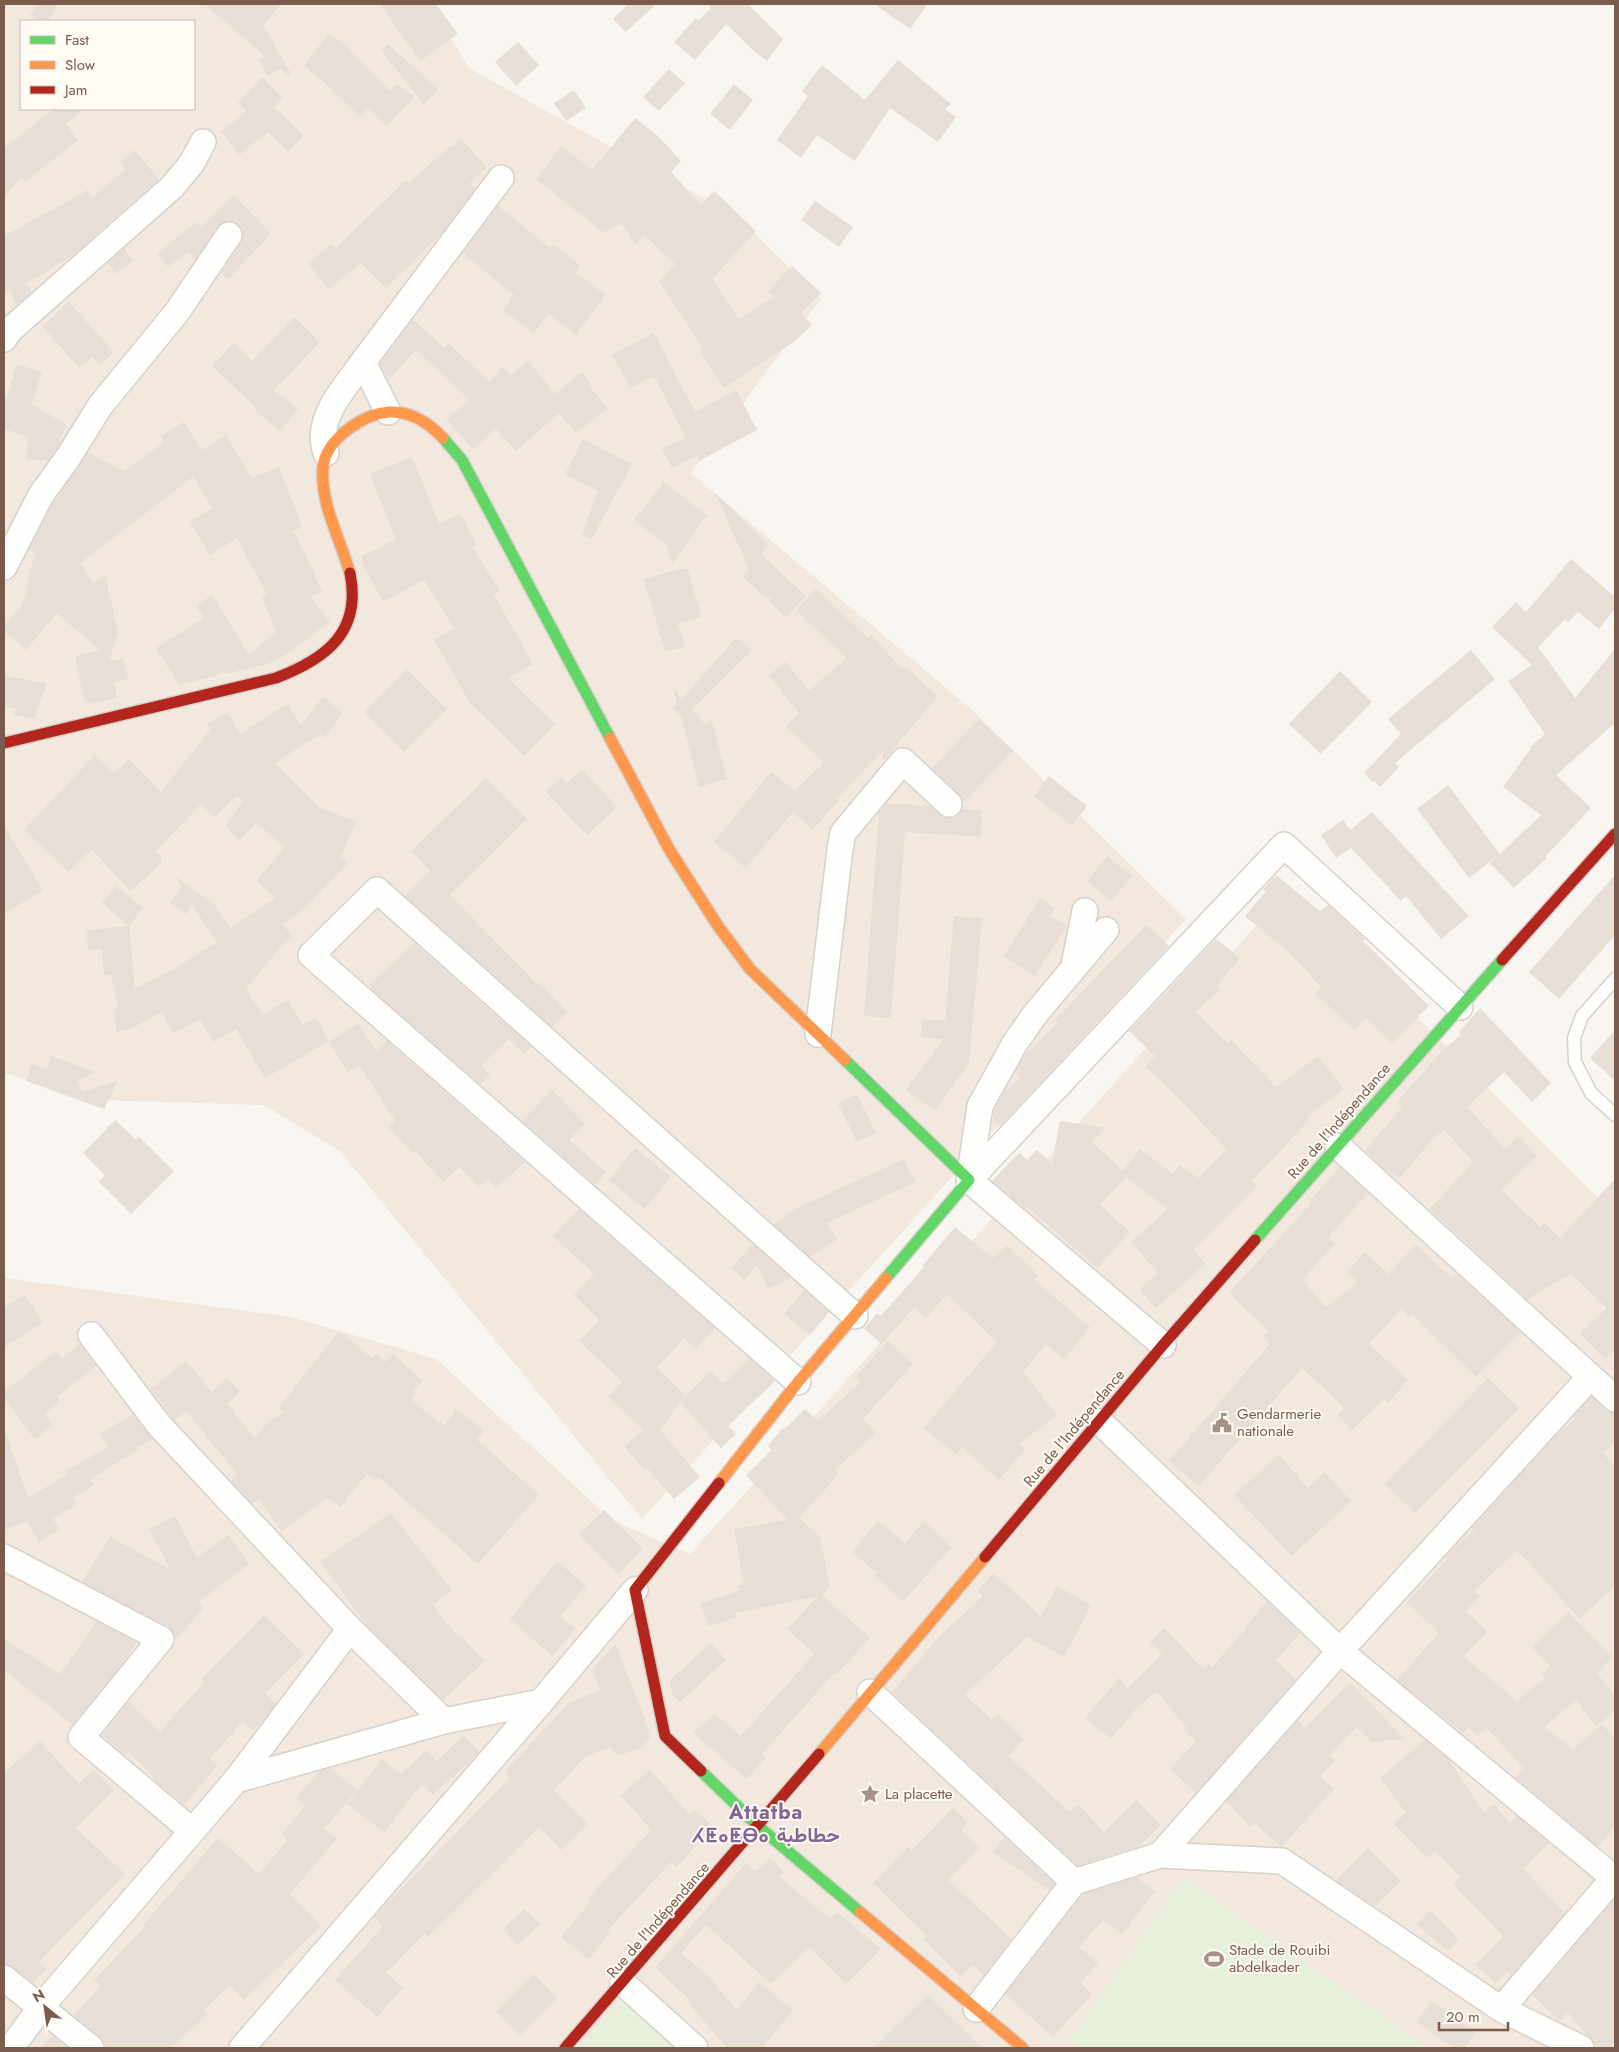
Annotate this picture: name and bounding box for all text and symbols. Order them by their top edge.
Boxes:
legend [20,20,195,110]
text: Fast [65,29,89,51]
text: Slow [65,54,96,76]
text: Jam [63,79,88,101]
street label: Rue de l'Indépendance [1282,1058,1396,1184]
street label: Rue de l'Indépendance [1018,1364,1130,1492]
place label: Gendarmerie nationale [1237,1403,1322,1442]
public building icon: Gendarmerie nationale [1211,1412,1233,1434]
place icon: La placette [859,1783,881,1805]
place label: La placette [885,1783,953,1805]
district label: Attatba ⵃⵟⴰⵟⴱⴰ حطاطبة [691,1798,840,1850]
street label: Rue de l'Indépendance [601,1857,715,1983]
place label: Stade de Rouibi abdelkader [1229,1939,1330,1978]
sports icon: Stade de Rouibi abdelkader [1203,1948,1225,1970]
north arrow [20,1982,70,2032]
text: N [29,1984,48,2007]
scale bar [1439,2000,1508,2032]
text: 20 m [1446,2006,1480,2028]

